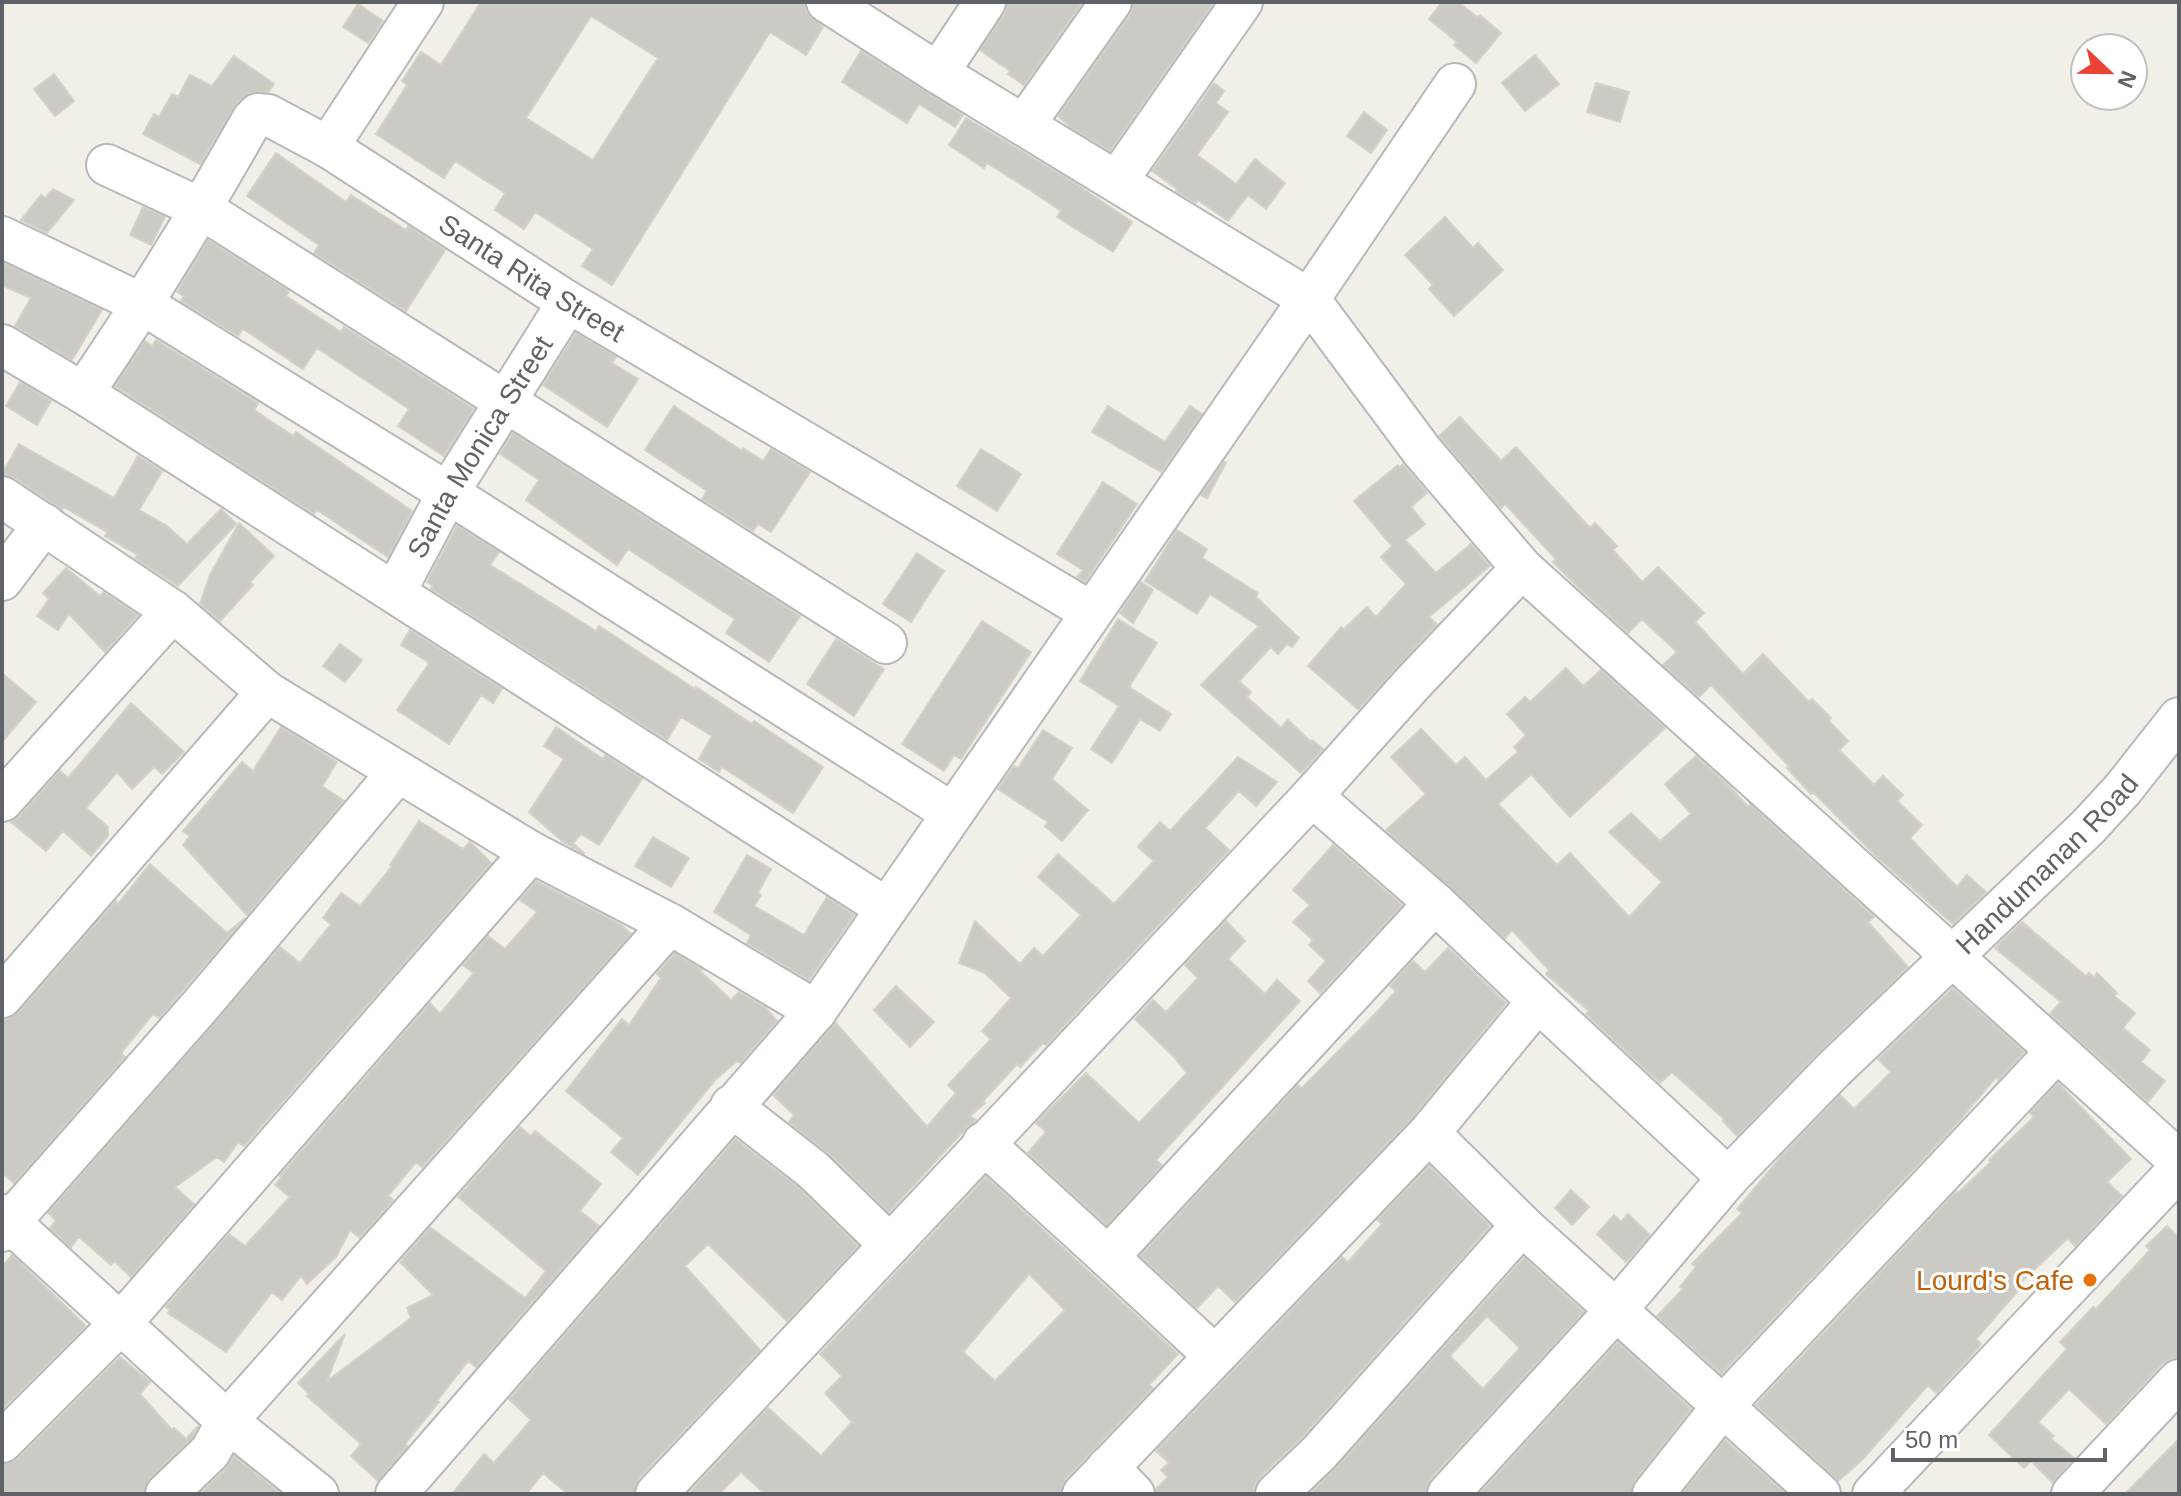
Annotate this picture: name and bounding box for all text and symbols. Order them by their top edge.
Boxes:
north arrow [2069,32,2149,112]
text: N [2113,67,2142,91]
street label: Santa Rita Street [433,208,630,348]
street label: Santa Monica Street [401,330,559,563]
street label: Handumanan Road [1950,768,2145,960]
place label: Lourd's Cafe [1916,1265,2074,1296]
marker: Lourd's Cafe [2081,1271,2099,1289]
scale bar [1893,1412,2105,1462]
text: 50 m [1905,1426,1958,1453]

